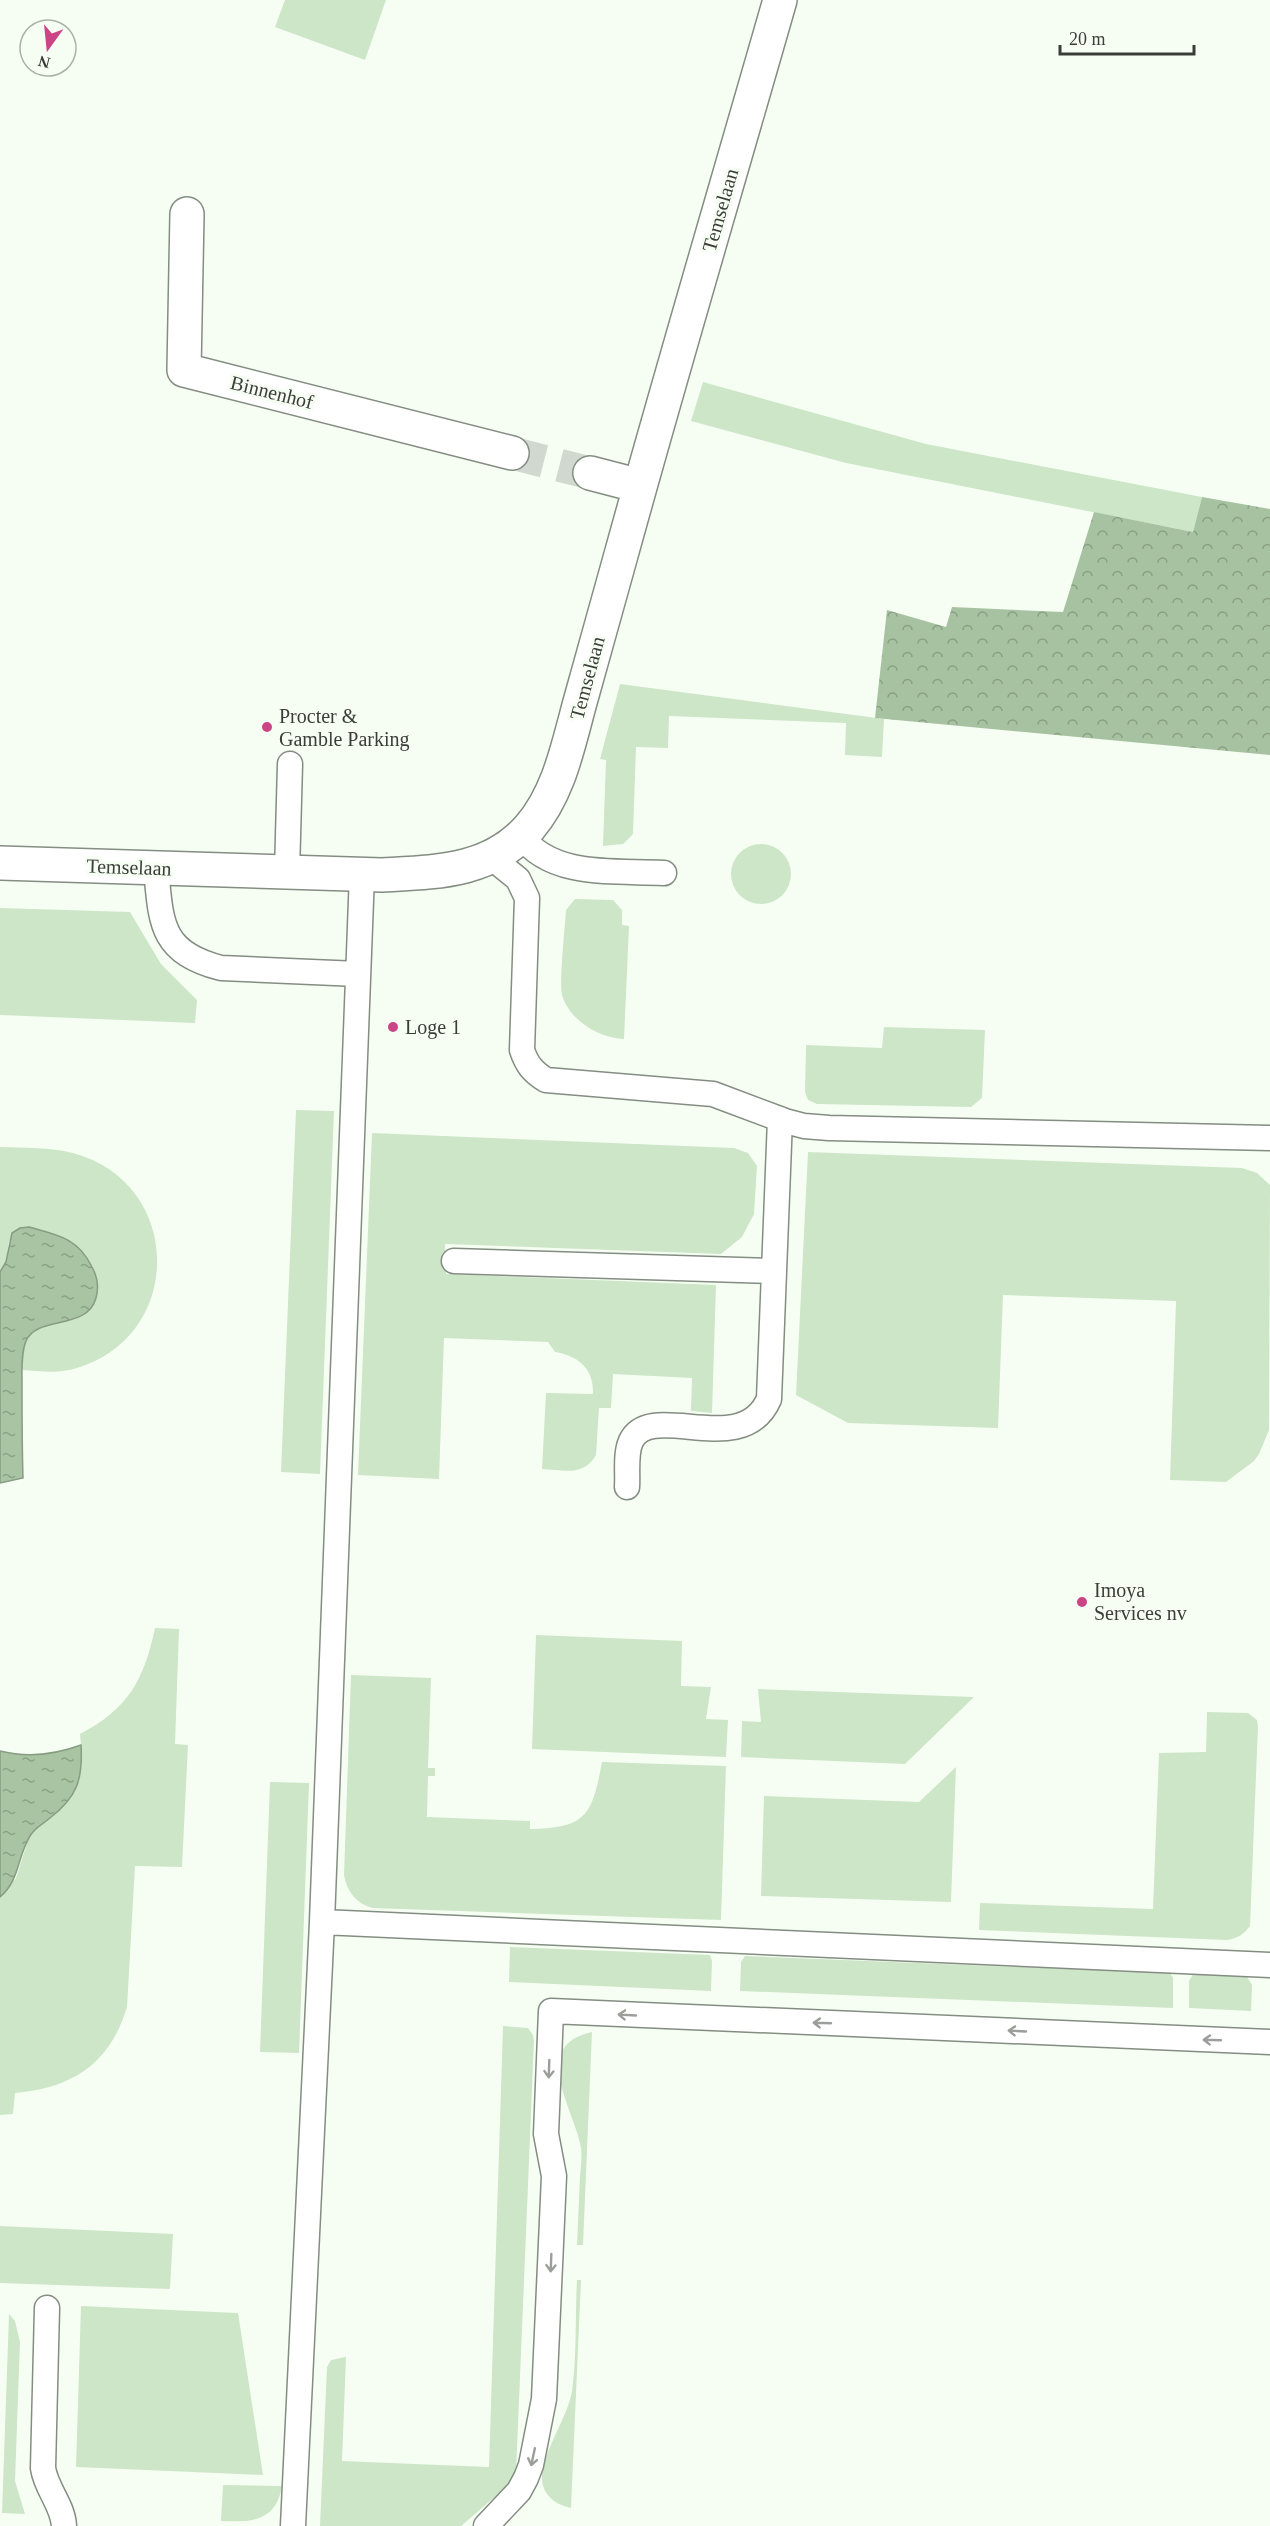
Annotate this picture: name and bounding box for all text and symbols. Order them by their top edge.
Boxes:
north arrow [18,18,78,78]
scale bar [1060,18,1194,56]
text: 20 m [1069,29,1106,49]
text: N [36,52,52,72]
street label: Temselaan [698,166,742,254]
street label: Binnenhof [228,371,316,413]
street label: Temselaan [565,634,609,722]
place label: Procter & Gamble Parking [279,705,410,751]
marker: Procter & Gamble Parking [260,720,274,734]
street label: Temselaan [86,855,172,879]
place label: Loge 1 [405,1016,461,1039]
marker: Loge 1 [386,1020,400,1034]
place label: Imoya Services nv [1094,1579,1187,1624]
marker: Imoya Services nv [1075,1595,1089,1609]
one-way arrow [618,2009,638,2020]
one-way arrow [812,2017,832,2029]
one-way arrow [1007,2026,1027,2037]
one-way arrow [1202,2035,1222,2046]
one-way arrow [543,2059,555,2079]
one-way arrow [545,2253,556,2273]
one-way arrow [526,2447,538,2466]

